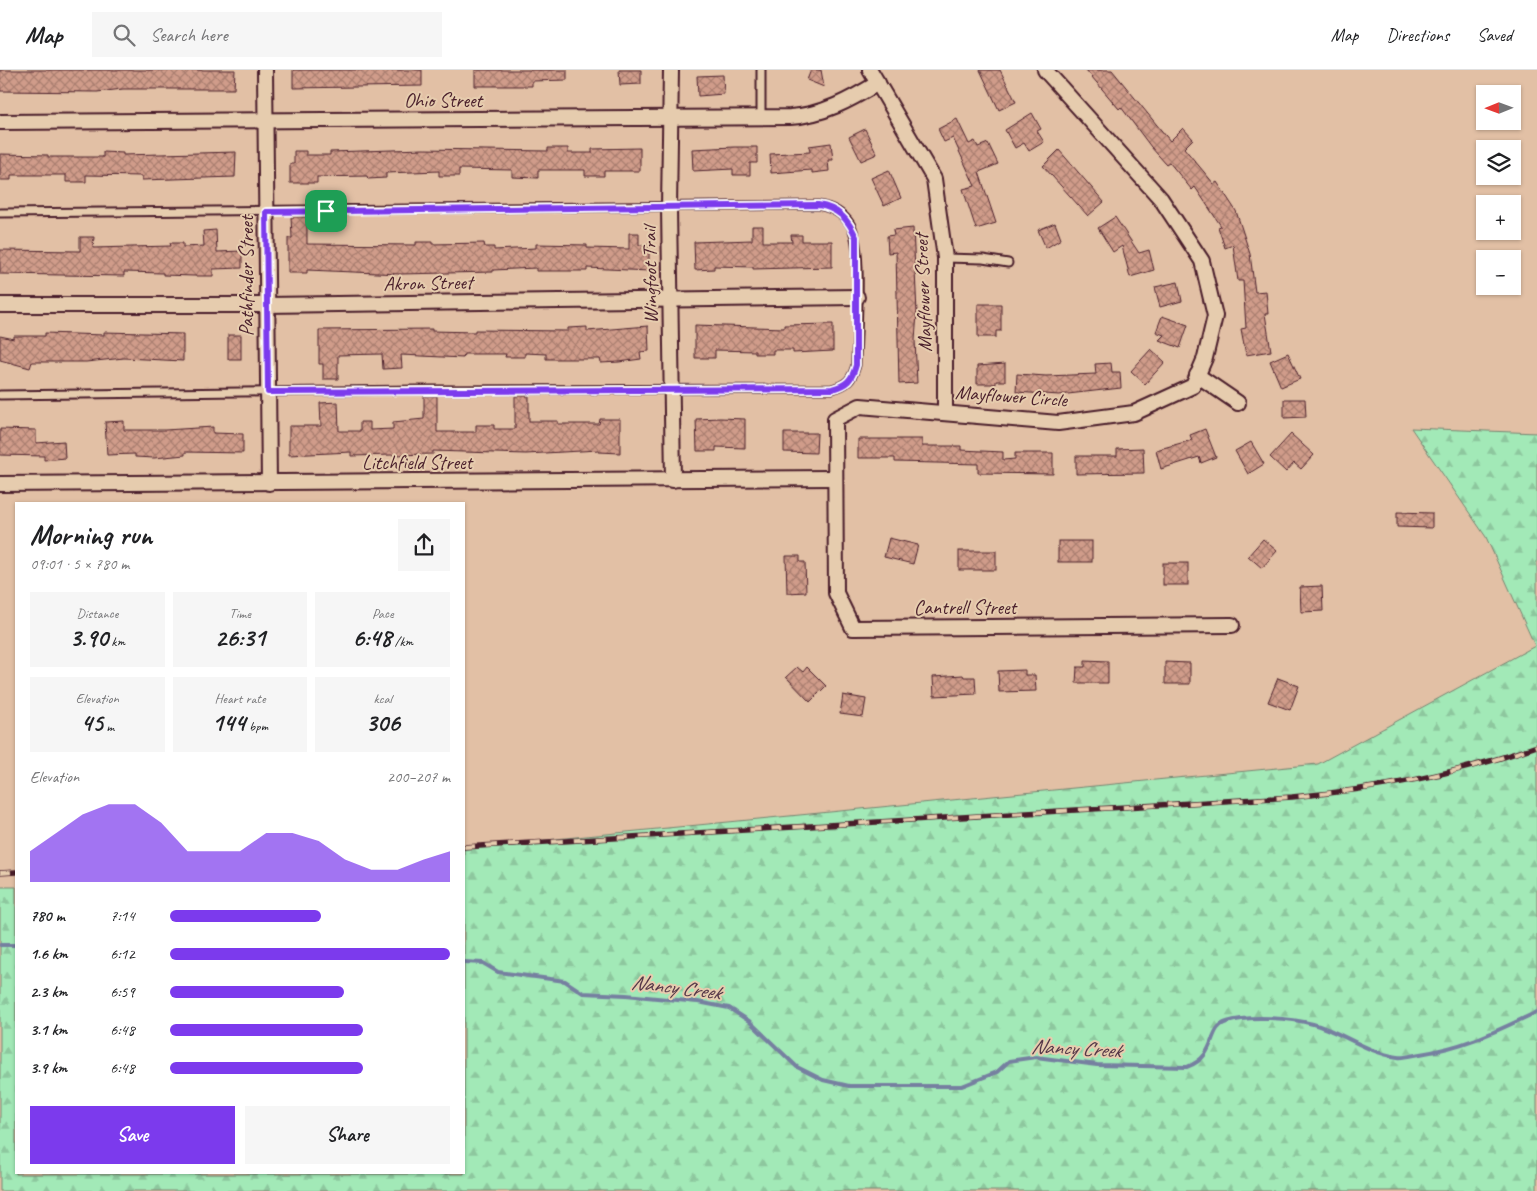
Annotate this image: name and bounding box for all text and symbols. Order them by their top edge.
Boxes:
search box [92,12,442,57]
text: Map [25,20,62,50]
icon: search [110,21,138,49]
text: Search here [150,23,228,47]
text: Map [1331,24,1358,46]
text: Directions [1386,24,1449,46]
text: Saved [1477,24,1512,46]
north arrow [1476,85,1521,130]
map controls [1476,85,1521,295]
street label: Ohio Street [404,88,484,113]
button: layers [1476,140,1521,185]
pin [305,190,347,232]
button: + [1476,195,1521,240]
icon: arrive [312,197,340,225]
street label: Pathfinder Street [234,213,259,336]
street label: Wingfoot Trail [637,222,663,324]
street label: Mayflower Street [908,230,938,353]
button: − [1476,250,1521,295]
street label: Akron Street [383,270,476,296]
street label: Mayflower Circle [954,380,1069,412]
street label: Litchfield Street [362,450,474,475]
text: Morning run [30,517,152,552]
button: share [398,519,450,571]
text: 09:01 · 5 × 780 m [30,554,129,574]
street label: Cantrell Street [914,595,1019,620]
text: Distance [76,605,118,622]
text: Time [229,605,251,622]
text: Pace [372,605,393,622]
text: 3.90 [70,622,108,654]
text: 26:31 [215,622,265,654]
text: 6:48 [352,622,391,654]
text: km [108,633,125,650]
text: /km [391,633,413,650]
text: Elevation [76,690,119,707]
text: Heart rate [214,690,266,707]
text: kcal [373,690,392,707]
text: 45 [81,707,103,739]
text: 144 [212,707,246,739]
text: 306 [366,707,400,739]
text: m [103,718,114,735]
text: bpm [246,718,268,735]
text: Elevation [30,767,79,787]
text: 200–207 m [387,767,450,787]
text: 780 m [30,906,65,926]
text: 7:14 [110,906,135,926]
text: 1.6 km [30,944,68,964]
text: 6:12 [110,944,135,964]
water label: Nancy Creek [630,969,725,1006]
text: 2.3 km [30,982,67,1002]
text: 6:59 [110,982,135,1002]
text: 3.1 km [30,1020,67,1040]
text: 6:48 [110,1020,135,1040]
water label: Nancy Creek [1030,1033,1125,1064]
text: 3.9 km [30,1058,67,1078]
text: 6:48 [110,1058,135,1078]
button: Save [30,1106,235,1164]
button: Share [245,1106,450,1164]

